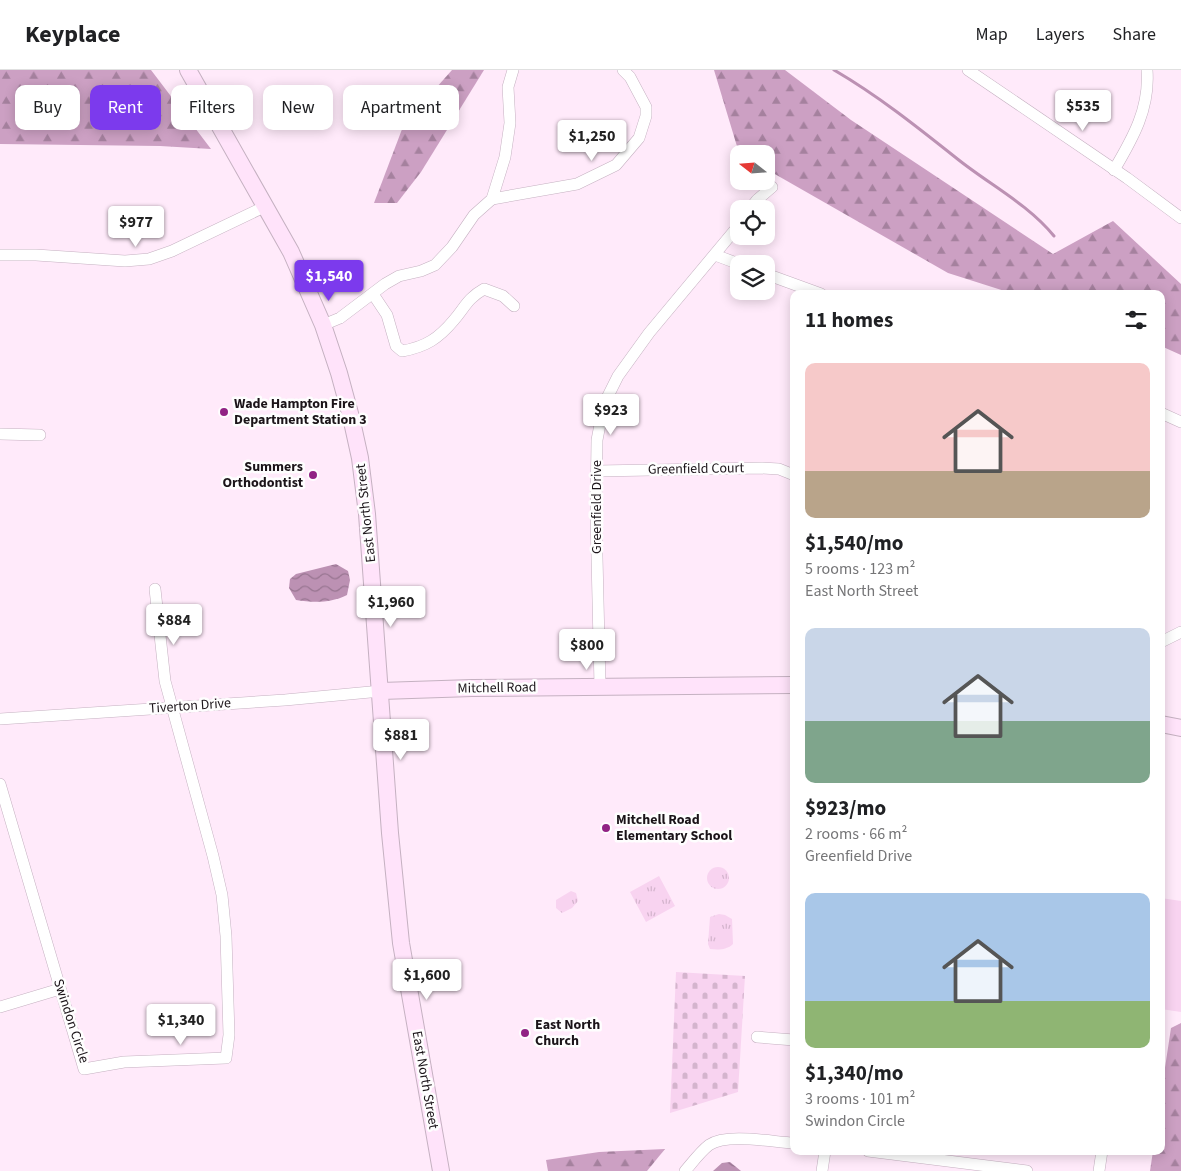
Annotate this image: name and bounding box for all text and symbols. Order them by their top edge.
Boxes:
text: Keyplace [25,17,120,52]
text: Map [976,22,1008,47]
text: Layers [1036,22,1085,47]
text: Share [1113,22,1156,47]
chip: Buy [15,85,80,130]
chip: Rent [90,85,161,130]
chip: Filters [171,85,253,130]
chip: New [263,85,333,130]
chip: Apartment [343,85,459,130]
pin: $535 [1053,90,1113,132]
text: $535 [1066,95,1100,117]
pin: $1,250 [551,119,633,162]
text: $1,250 [568,125,616,147]
north arrow [730,145,775,190]
map controls [730,145,775,300]
button: locate [730,200,775,245]
pin: $977 [106,206,166,248]
text: $977 [119,211,153,233]
button: layers [730,255,775,300]
pin: $1,540 [288,260,370,302]
text: $1,540 [305,265,353,287]
text: 11 homes [805,305,893,335]
icon: filters [1122,306,1150,334]
place label: Wade Hampton Fire Department Station 3 [234,394,367,430]
pin: $923 [581,394,641,436]
icon: home [933,396,1023,486]
text: $923 [594,399,628,421]
marker: Wade Hampton Fire Department Station 3 [218,406,230,418]
place label: Summers Orthodontist [222,457,304,493]
street label: Greenfield Court [648,458,745,480]
street label: Greenfield Drive [587,460,607,554]
street label: East North Street [351,462,381,563]
marker: Summers Orthodontist [307,469,319,481]
text: $1,540/mo [805,528,904,558]
text: 5 rooms · 123 m² [805,558,915,580]
text: East North Street [805,580,918,602]
pin: $1,960 [350,586,432,628]
text: $1,960 [367,591,415,613]
pin: $884 [144,604,204,646]
text: $884 [157,609,191,631]
pin: $800 [557,628,617,671]
text: $800 [570,634,604,656]
icon: home [933,661,1023,751]
street label: Mitchell Road [457,677,537,699]
street label: Tiverton Drive [148,693,232,719]
pin: $881 [371,718,431,761]
text: $881 [384,724,418,746]
text: $923/mo [805,793,886,823]
place label: Mitchell Road Elementary School [616,810,732,846]
marker: Mitchell Road Elementary School [600,822,612,834]
text: 2 rooms · 66 m² [805,823,907,845]
text: Greenfield Drive [805,845,912,867]
icon: home [933,926,1023,1016]
pin: $1,600 [386,958,468,1001]
text: $1,600 [403,964,451,986]
street label: Swindon Circle [48,976,94,1066]
pin: $1,340 [140,1004,222,1046]
text: $1,340 [157,1009,205,1031]
place label: East North Church [535,1015,600,1051]
marker: East North Church [519,1027,531,1039]
street label: East North Street [407,1029,444,1131]
text: $1,340/mo [805,1058,904,1088]
text: 3 rooms · 101 m² [805,1088,915,1110]
text: Swindon Circle [805,1110,905,1132]

